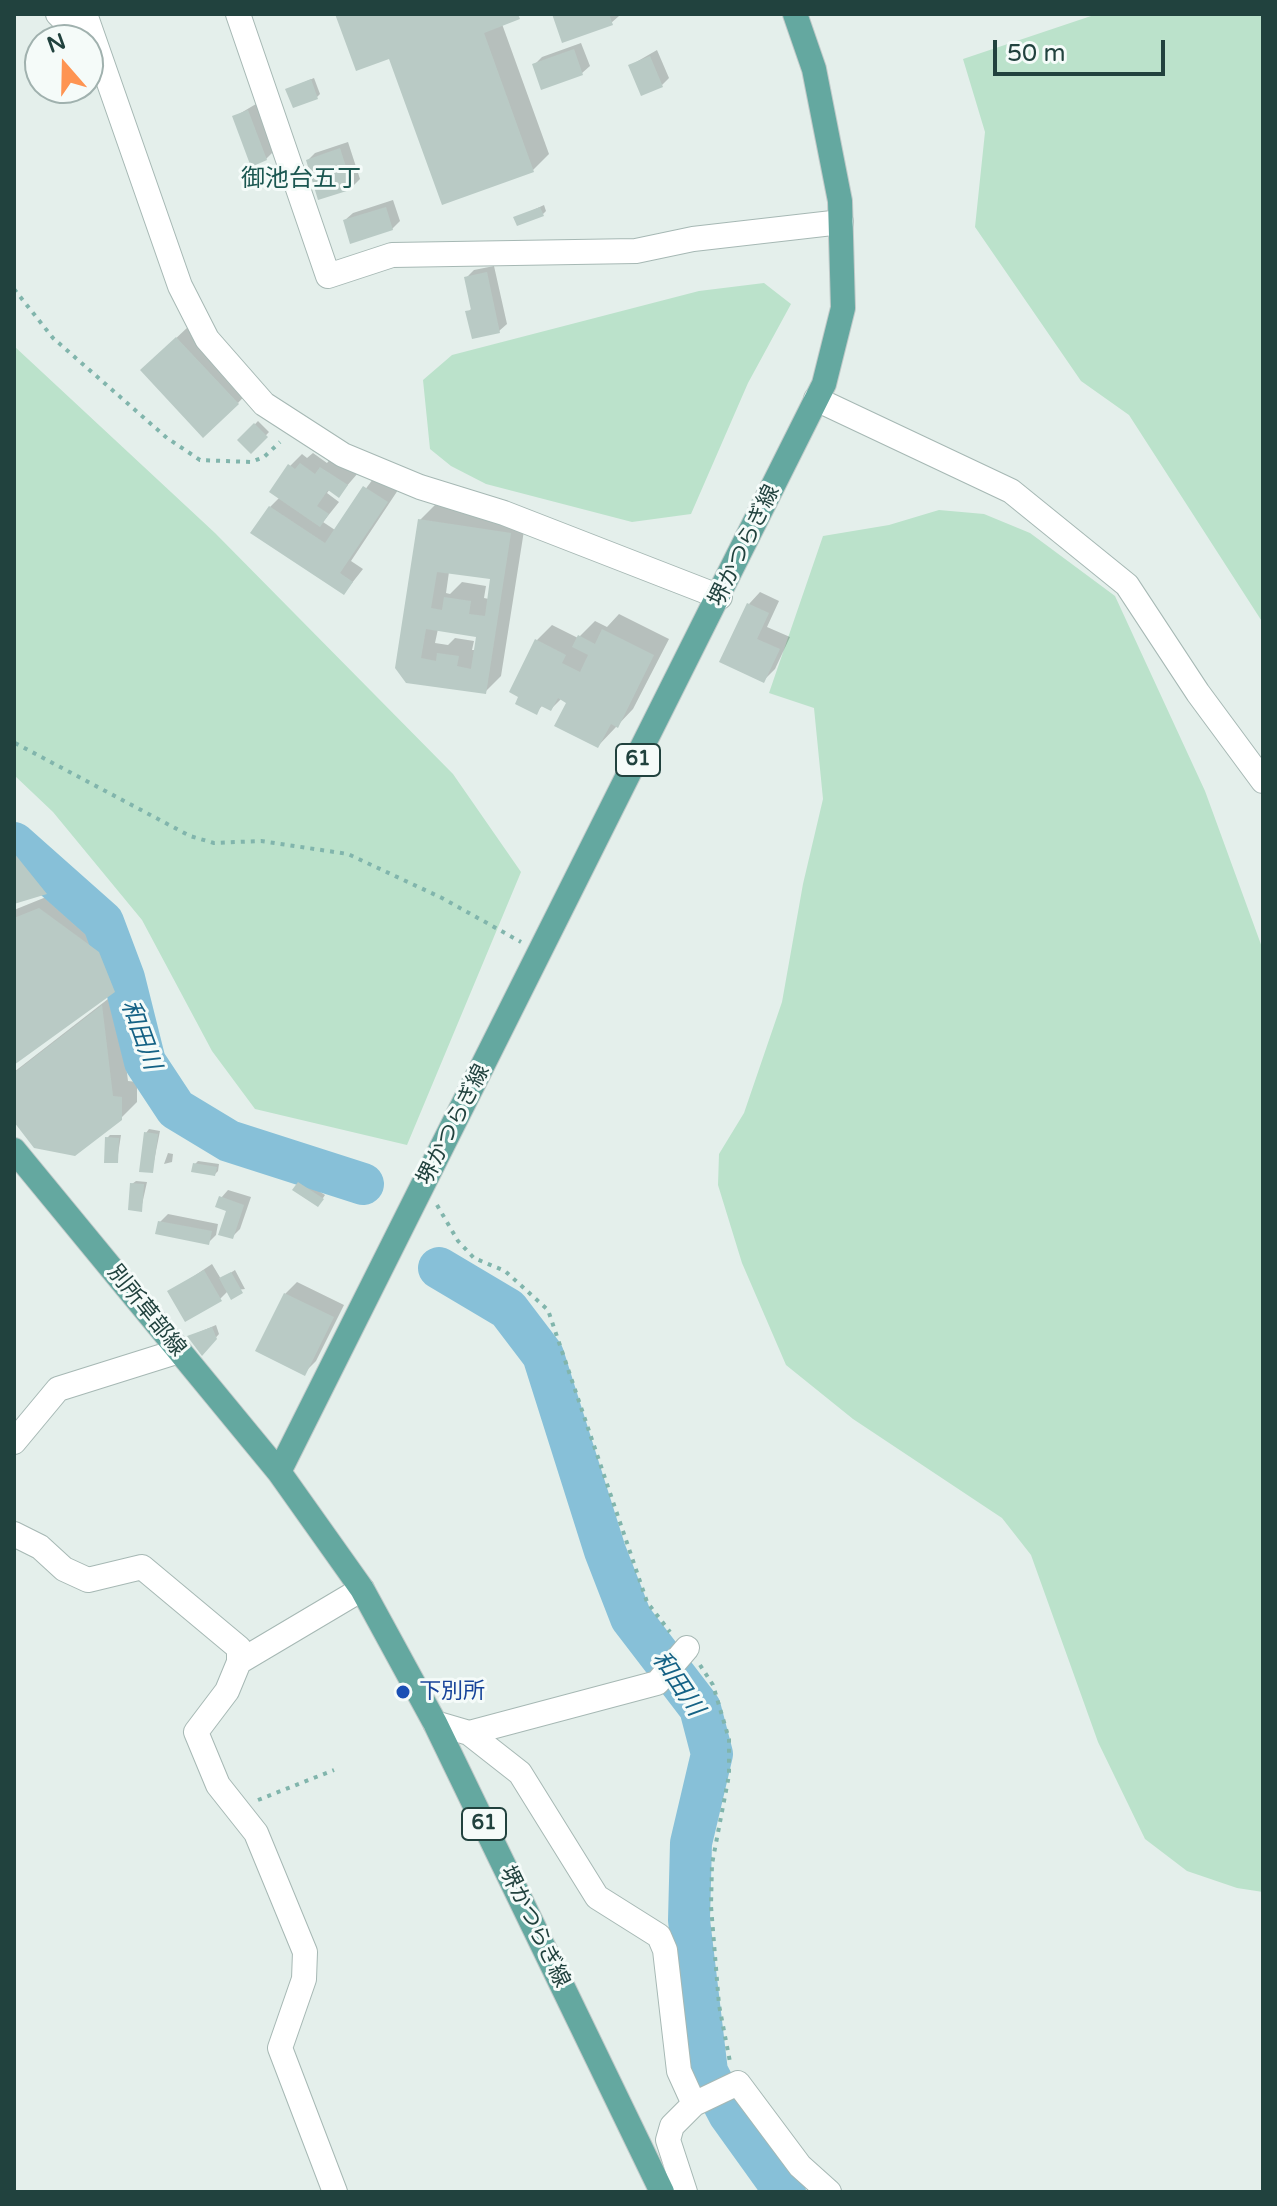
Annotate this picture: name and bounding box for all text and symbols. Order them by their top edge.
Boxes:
north arrow [24,24,104,104]
scale bar [997,24,1169,74]
text: N [44,28,69,59]
text: 50 m [1007,39,1065,68]
district label: 御池台五丁 [241,166,361,194]
street label: 堺かつらぎ線 [704,481,786,611]
road number: 61 [616,744,660,776]
water label: 和田川 [114,996,166,1074]
street label: 堺かつらぎ線 [412,1060,496,1190]
street label: 別所草部線 [101,1260,191,1362]
water label: 和田川 [645,1646,709,1722]
place label: 下別所 [419,1679,485,1705]
marker: 下別所 [394,1683,412,1701]
road number: 61 [462,1808,506,1840]
street label: 堺かつらぎ線 [493,1862,575,1992]

